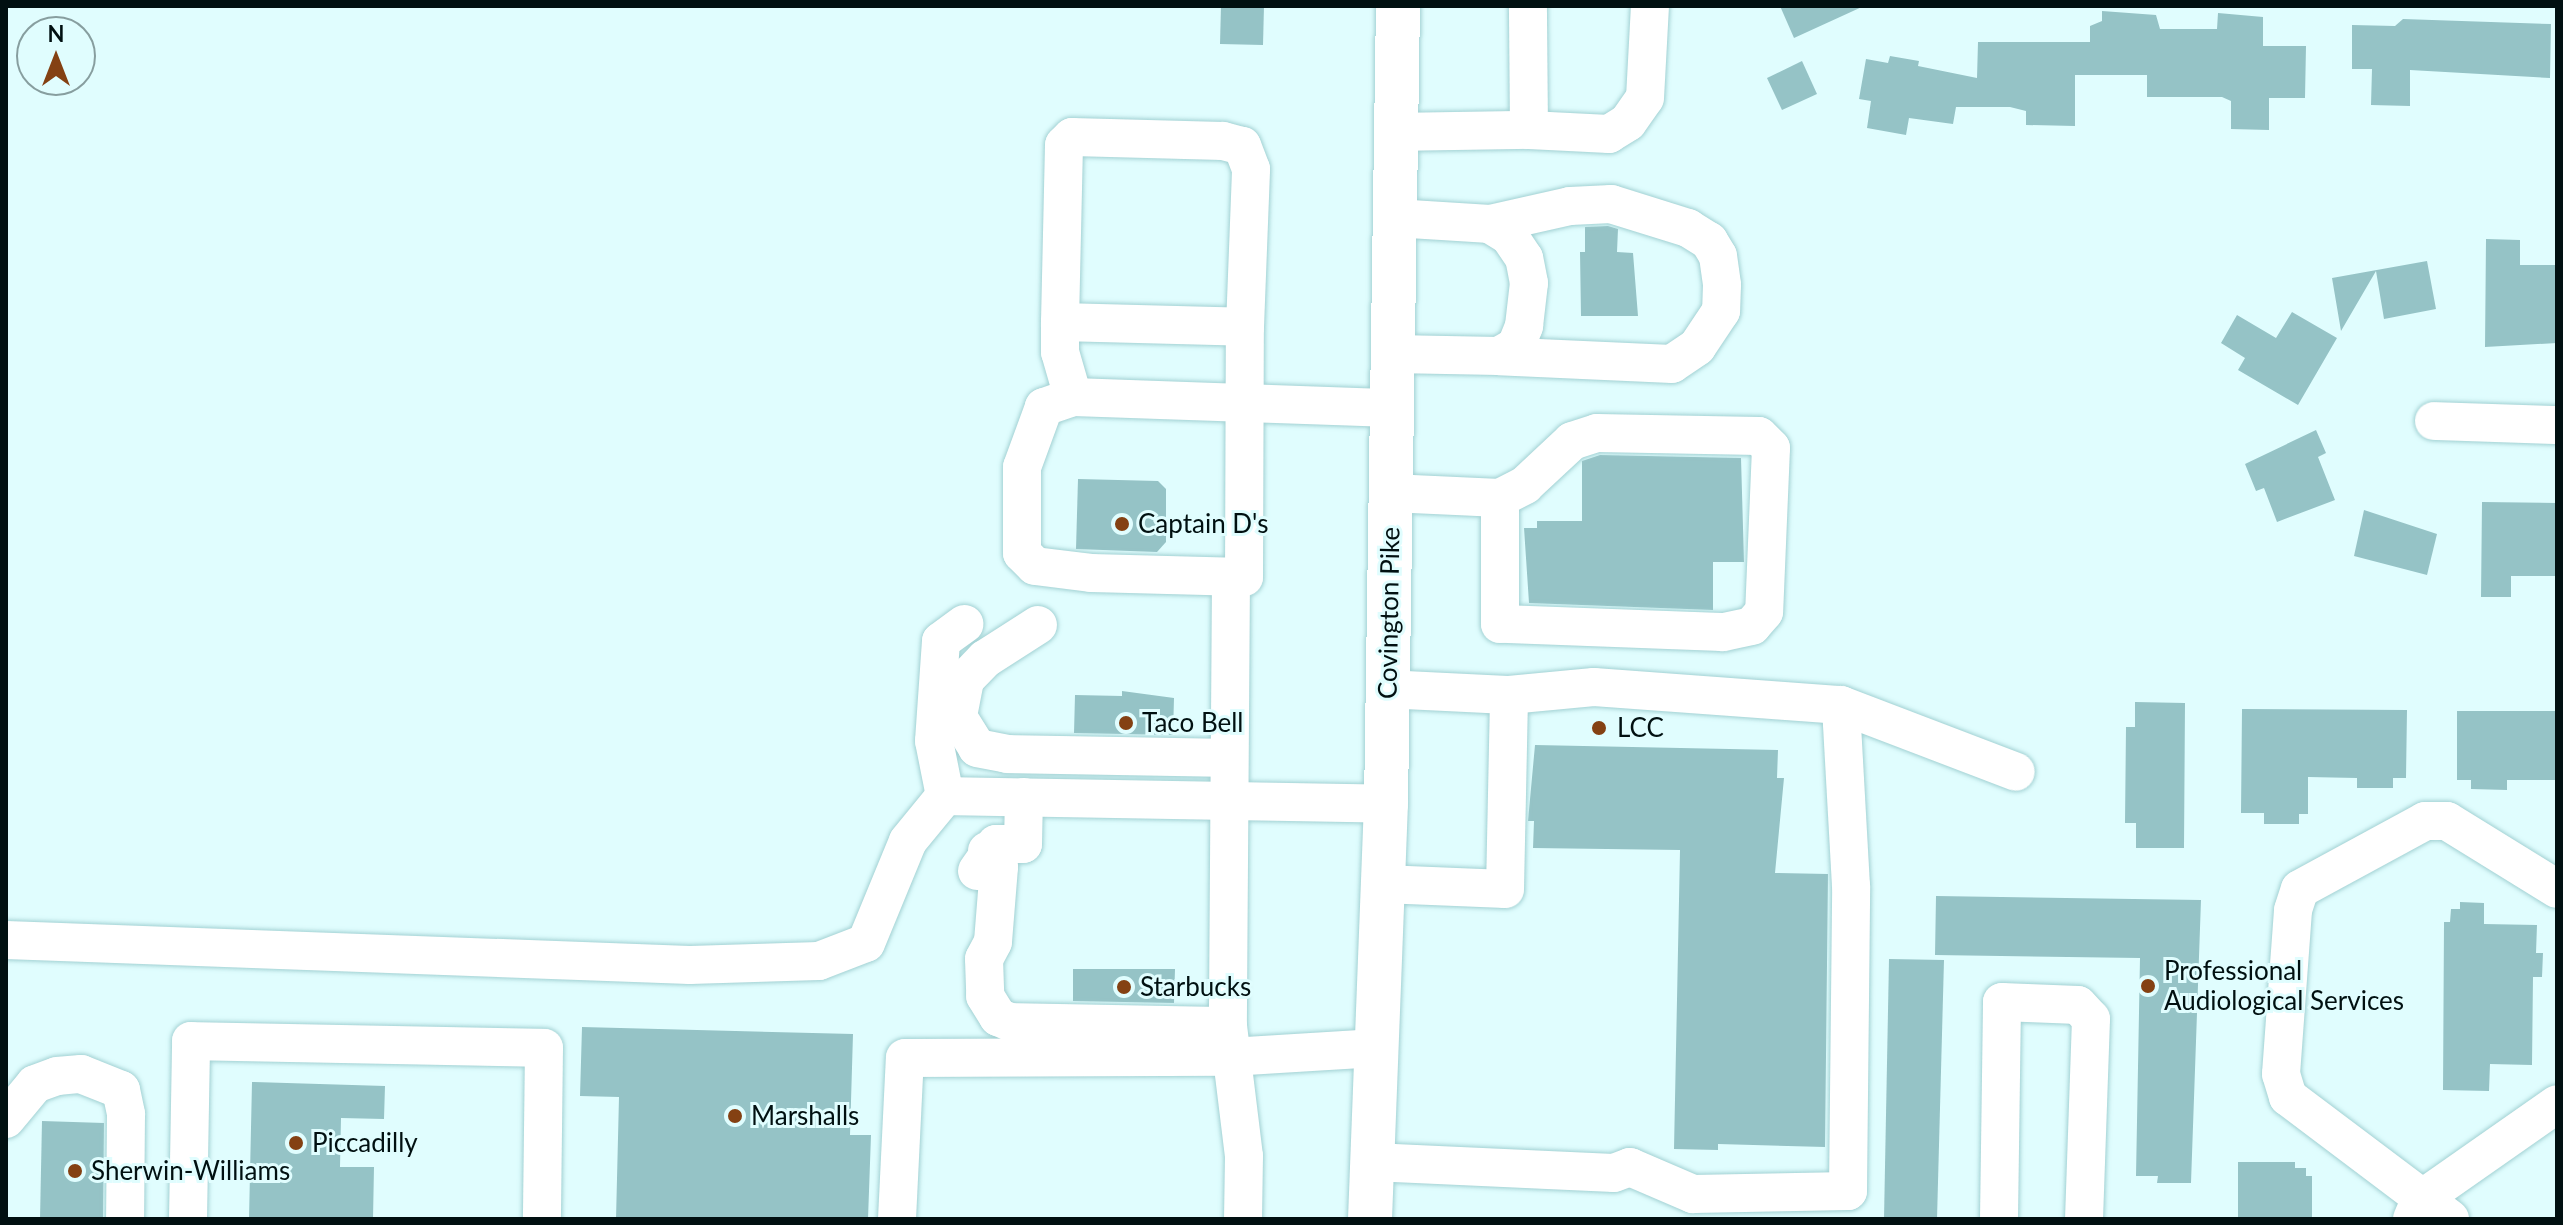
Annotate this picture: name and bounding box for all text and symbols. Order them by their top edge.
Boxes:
north arrow [16,16,96,96]
text: N [48,20,64,47]
place label: Captain D's [1138,508,1268,540]
marker: Captain D's [1113,515,1131,533]
street label: Covington Pike [1372,527,1406,699]
place label: Taco Bell [1142,707,1244,739]
place label: LCC [1617,712,1664,744]
marker: Taco Bell [1117,714,1135,732]
marker: LCC [1588,717,1610,739]
place label: Professional Audiological Services [2164,955,2404,1016]
place label: Starbucks [1140,971,1251,1003]
marker: Professional Audiological Services [2139,977,2157,995]
marker: Starbucks [1115,978,1133,996]
place label: Marshalls [751,1100,859,1132]
marker: Marshalls [726,1107,744,1125]
place label: Piccadilly [312,1127,418,1159]
marker: Piccadilly [287,1134,305,1152]
place label: Sherwin-Williams [91,1155,290,1187]
marker: Sherwin-Williams [66,1162,84,1180]

